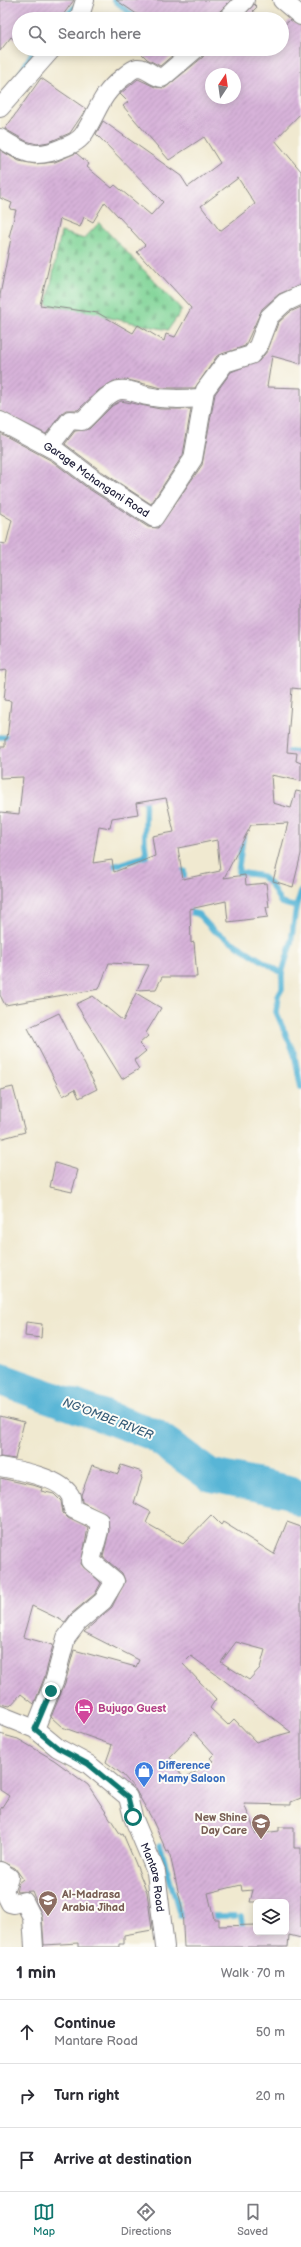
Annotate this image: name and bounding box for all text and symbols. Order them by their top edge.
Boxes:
search box [12,12,289,56]
icon: search [26,23,48,45]
text: Search here [58,25,141,44]
north arrow [205,68,241,104]
street label: Garage Mchangani Road [41,439,152,520]
water label: NG'OMBE RIVER [61,1395,156,1443]
route end [42,1682,60,1700]
hotel icon: Bujugo Guest [73,1697,95,1725]
place label: Bujugo Guest [98,1702,167,1715]
place label: Difference Mamy Saloon [158,1759,225,1785]
shop icon: Difference Mamy Saloon [133,1760,155,1788]
route start [124,1808,142,1826]
place label: New Shine Day Care [194,1811,247,1837]
school or university icon: New Shine Day Care [250,1812,272,1840]
street label: Mantare Road [138,1841,167,1912]
place label: Al-Madrasa Arabia Jihad [61,1888,125,1914]
school or university icon: Al-Madrasa Arabia Jihad [37,1889,59,1917]
map controls [253,1899,289,1935]
button: layers [253,1899,289,1935]
text: 1 min [16,1963,56,1983]
text: Walk · 70 m [221,1965,285,1981]
text: Continue [54,2014,116,2033]
icon: ahead [16,2021,38,2043]
text: 50 m [256,2024,285,2040]
text: Mantare Road [54,2033,138,2049]
icon: right [16,2085,38,2107]
text: Turn right [54,2086,119,2105]
text: 20 m [255,2088,285,2104]
icon: arrive [16,2149,38,2171]
text: Arrive at destination [54,2150,192,2169]
tab: Map [33,2201,55,2238]
tab: Directions [121,2201,171,2238]
tab: Saved [237,2201,268,2238]

